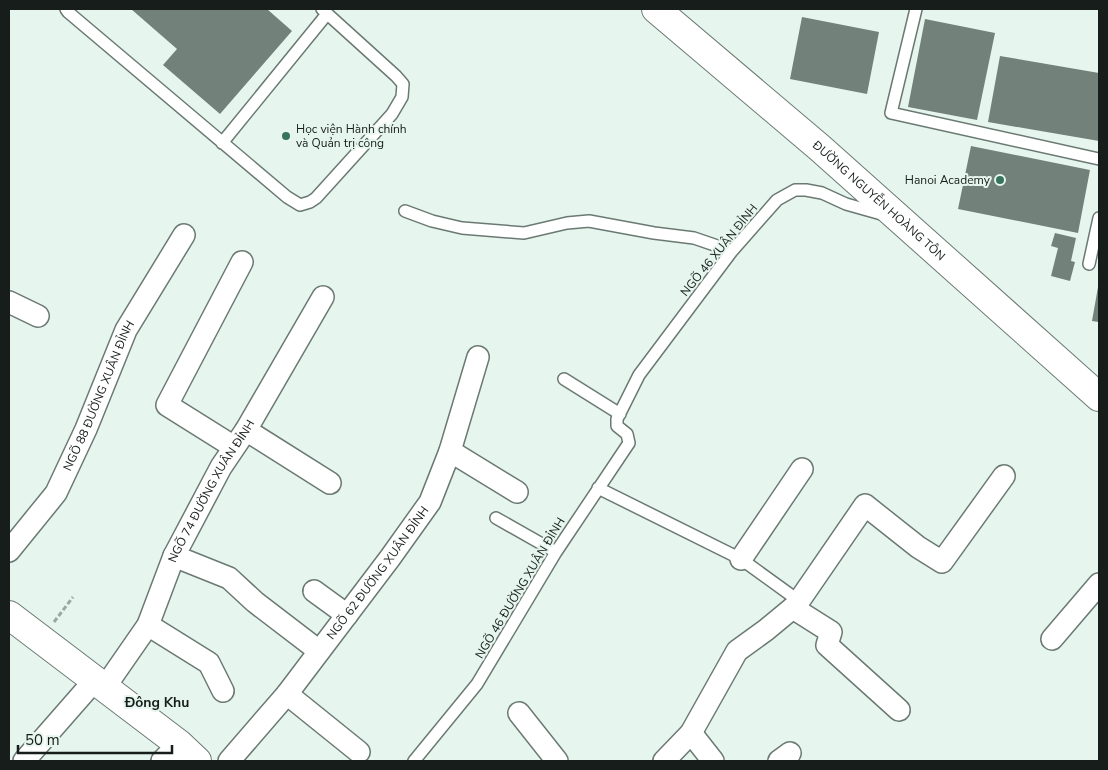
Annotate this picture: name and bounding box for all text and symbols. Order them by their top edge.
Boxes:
place label: Học viện Hành chính và Quản trị công [296,121,407,151]
marker: Học viện Hành chính và Quản trị công [280,130,292,142]
street label: ĐƯỜNG NGUYỄN HOÀNG TÔN [808,136,949,264]
place label: Hanoi Academy [905,172,991,188]
marker: Hanoi Academy [994,174,1006,186]
street label: NGÕ 46 XUÂN ĐỈNH [677,200,761,300]
street label: NGÕ 88 ĐƯỜNG XUÂN ĐỈNH [59,317,138,474]
street label: NGÕ 74 ĐƯỜNG XUÂN ĐỈNH [164,417,258,565]
street label: NGÕ 62 ĐƯỜNG XUÂN ĐỈNH [323,503,432,643]
street label: NGÕ 46 ĐƯỜNG XUÂN ĐỈNH [471,514,569,662]
district label: Đông Khu [124,693,189,712]
scale bar [18,722,171,754]
text: 50 m [25,730,60,750]

